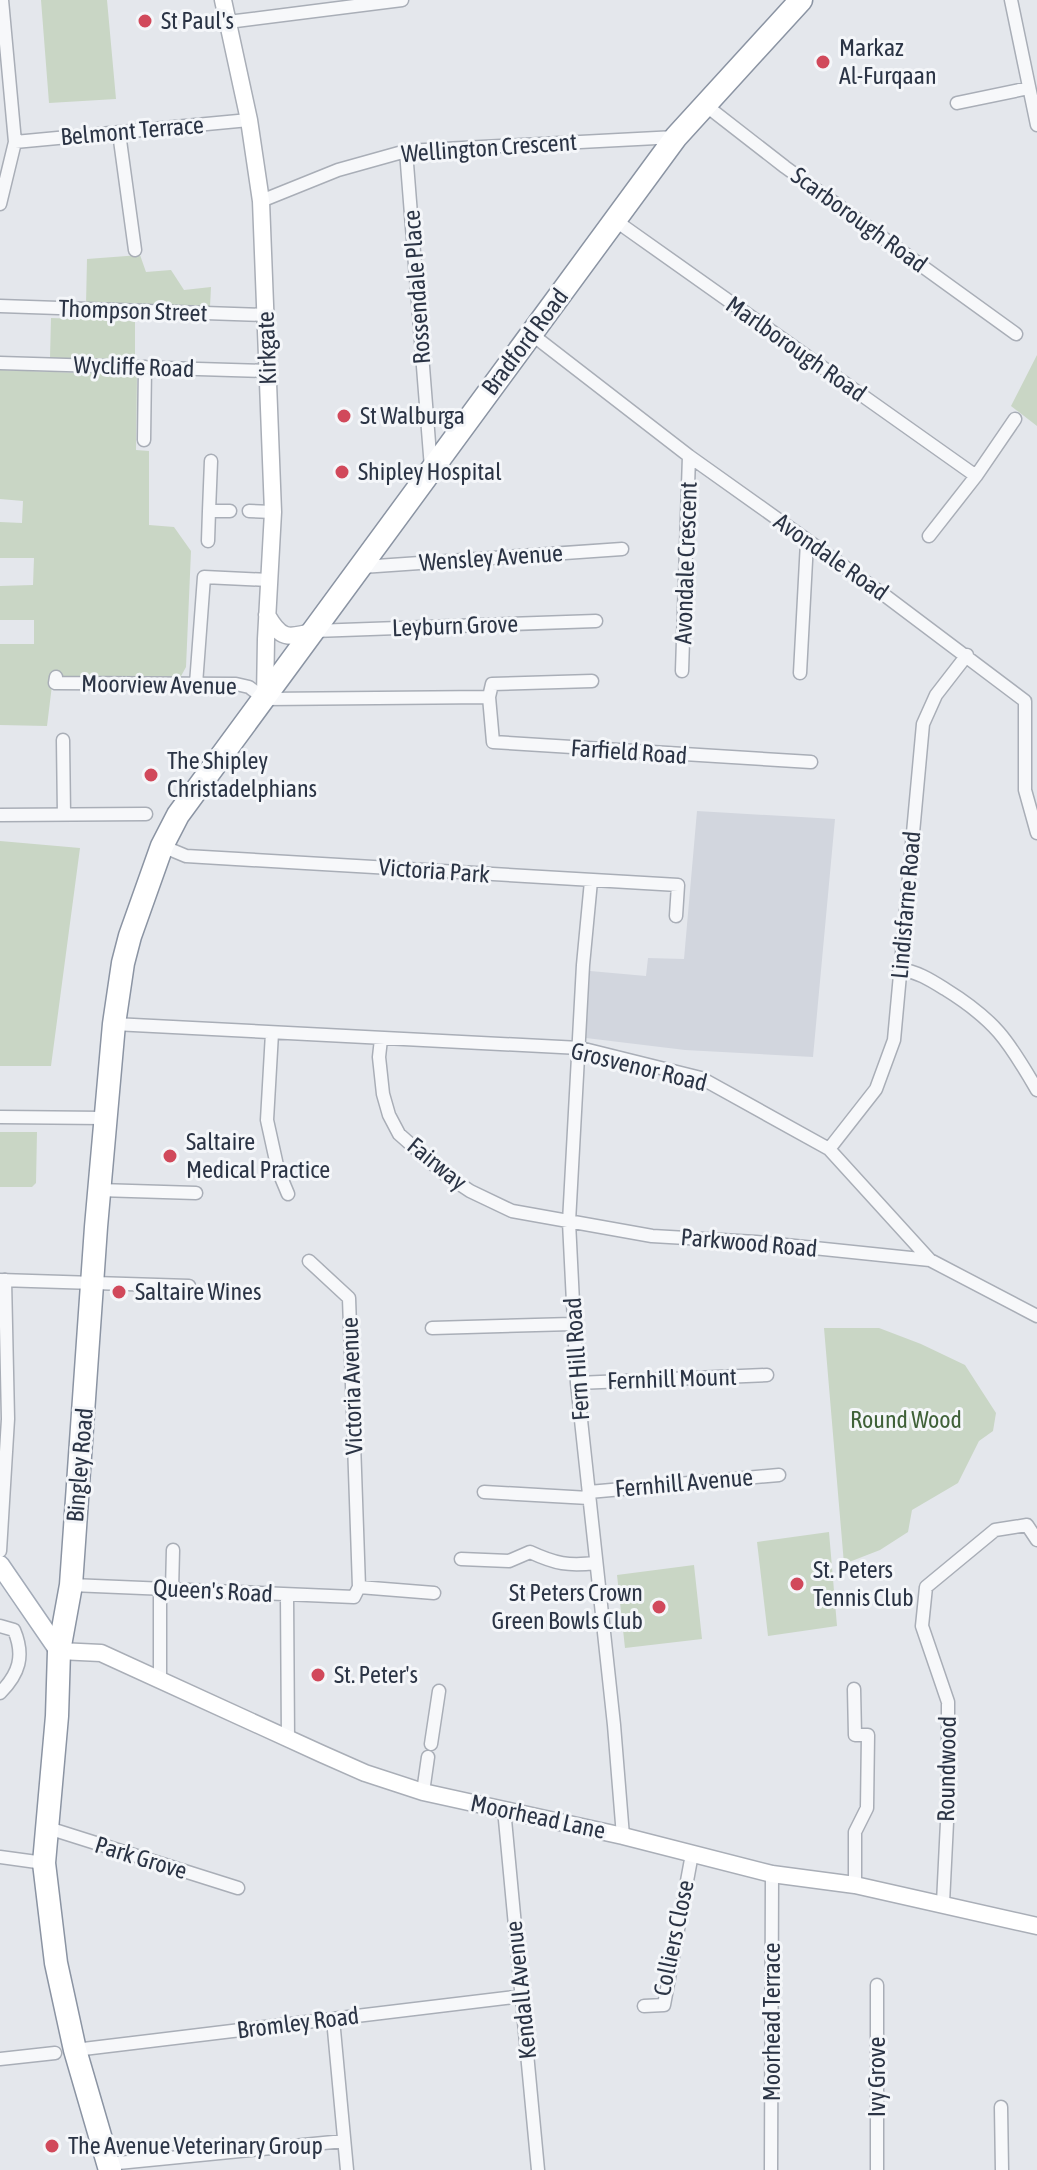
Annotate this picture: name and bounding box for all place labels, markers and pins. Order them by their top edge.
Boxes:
place label: St Paul's [161,7,234,34]
marker: St Paul's [136,12,154,30]
place label: Markaz Al-Furqaan [839,34,937,89]
marker: Markaz Al-Furqaan [814,53,832,71]
place label: St Walburga [360,402,465,429]
marker: St Walburga [335,407,353,425]
place label: Shipley Hospital [358,458,502,485]
marker: Shipley Hospital [333,463,351,481]
place label: The Shipley Christadelphians [167,747,317,802]
marker: The Shipley Christadelphians [142,766,160,784]
place label: Saltaire Medical Practice [186,1128,330,1183]
marker: Saltaire Medical Practice [161,1147,179,1165]
place label: Saltaire Wines [135,1278,261,1305]
marker: Saltaire Wines [110,1283,128,1301]
place label: St. Peters Tennis Club [813,1556,914,1611]
marker: St. Peters Tennis Club [788,1575,806,1593]
place label: St Peters Crown Green Bowls Club [492,1579,643,1634]
marker: St Peters Crown Green Bowls Club [650,1598,668,1616]
place label: St. Peter's [334,1661,418,1688]
marker: St. Peter's [309,1666,327,1684]
place label: The Avenue Veterinary Group [68,2132,323,2159]
marker: The Avenue Veterinary Group [43,2137,61,2155]

